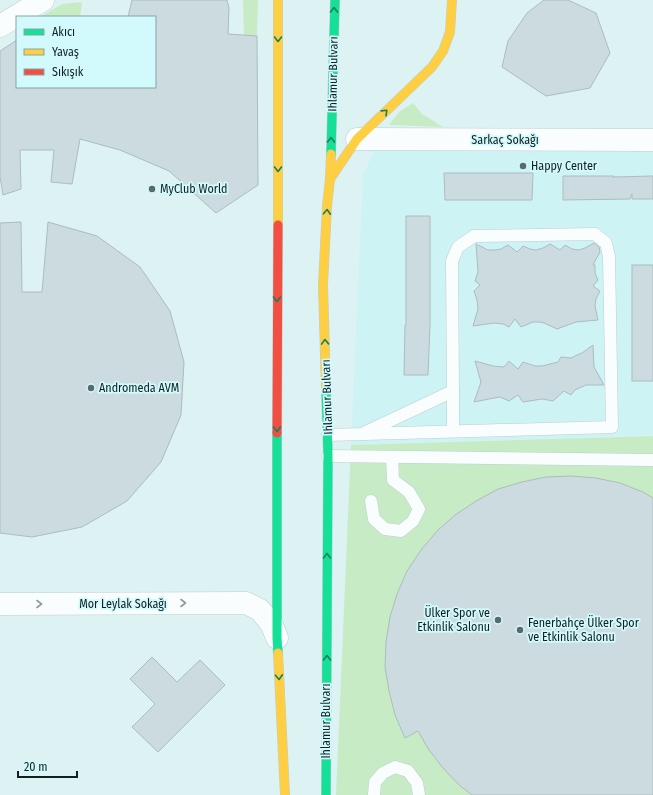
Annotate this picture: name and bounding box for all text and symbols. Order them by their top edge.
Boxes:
one-way arrow [330,7,339,13]
legend [16,16,156,88]
text: Akıcı [52,25,75,39]
one-way arrow [274,36,282,42]
street label: Ihlamur Bulvarı [325,36,341,112]
text: Yavaş [52,45,79,59]
text: Sıkışık [52,65,84,79]
one-way arrow [380,109,388,117]
street label: Sarkaç Sokağı [471,133,539,147]
one-way arrow [327,137,335,143]
place label: Happy Center [531,159,598,173]
marker: Happy Center [518,161,528,171]
one-way arrow [274,166,282,172]
place label: MyClub World [160,182,227,196]
marker: MyClub World [147,184,157,194]
one-way arrow [323,209,331,215]
one-way arrow [273,296,281,302]
one-way arrow [321,339,329,345]
street label: Ihlamur Bulvarı [319,359,335,435]
place label: Andromeda AVM [99,381,179,395]
marker: Andromeda AVM [86,383,96,393]
one-way arrow [273,426,281,432]
one-way arrow [323,553,331,559]
street label: Mor Leylak Sokağı [79,597,167,611]
one-way arrow [180,599,186,607]
one-way arrow [36,600,42,608]
place label: Ülker Spor ve Etkinlik Salonu [417,604,490,634]
place label: Fenerbahçe Ülker Spor ve Etkinlik Salonu [528,614,640,644]
marker: Ülker Spor ve Etkinlik Salonu [493,615,503,625]
marker: Fenerbahçe Ülker Spor ve Etkinlik Salonu [515,625,525,635]
one-way arrow [323,655,331,661]
one-way arrow [274,674,283,680]
street label: Ihlamur Bulvarı [319,683,333,759]
scale bar [18,753,77,779]
text: 20 m [24,760,48,774]

